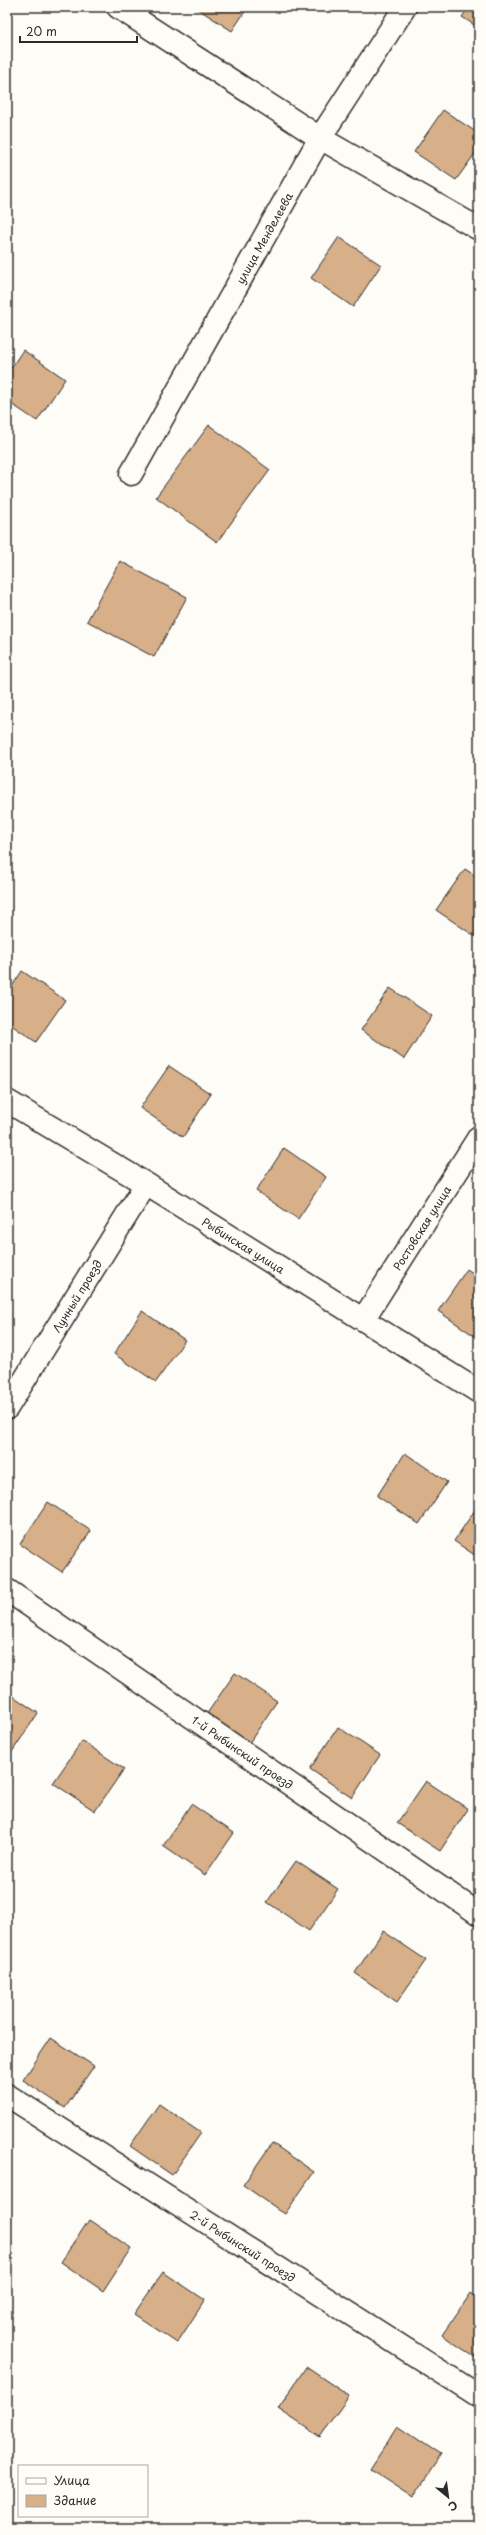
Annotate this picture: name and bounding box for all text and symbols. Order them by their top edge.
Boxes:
scale bar [20,18,137,44]
text: 20 m [26,22,57,40]
street label: улица Менделеева [231,189,297,287]
street label: Ростовская улица [388,1182,455,1273]
street label: Рыбинская улица [199,1213,288,1277]
street label: Лунный проезд [48,1256,106,1335]
street label: 1-й Рыбинский проезд [189,1711,297,1793]
street label: 2-й Рыбинский проезд [187,2205,299,2286]
legend [18,2465,148,2517]
text: Улица [54,2471,90,2489]
north arrow [428,2477,468,2517]
text: Здание [54,2491,96,2509]
text: С [445,2497,461,2516]

